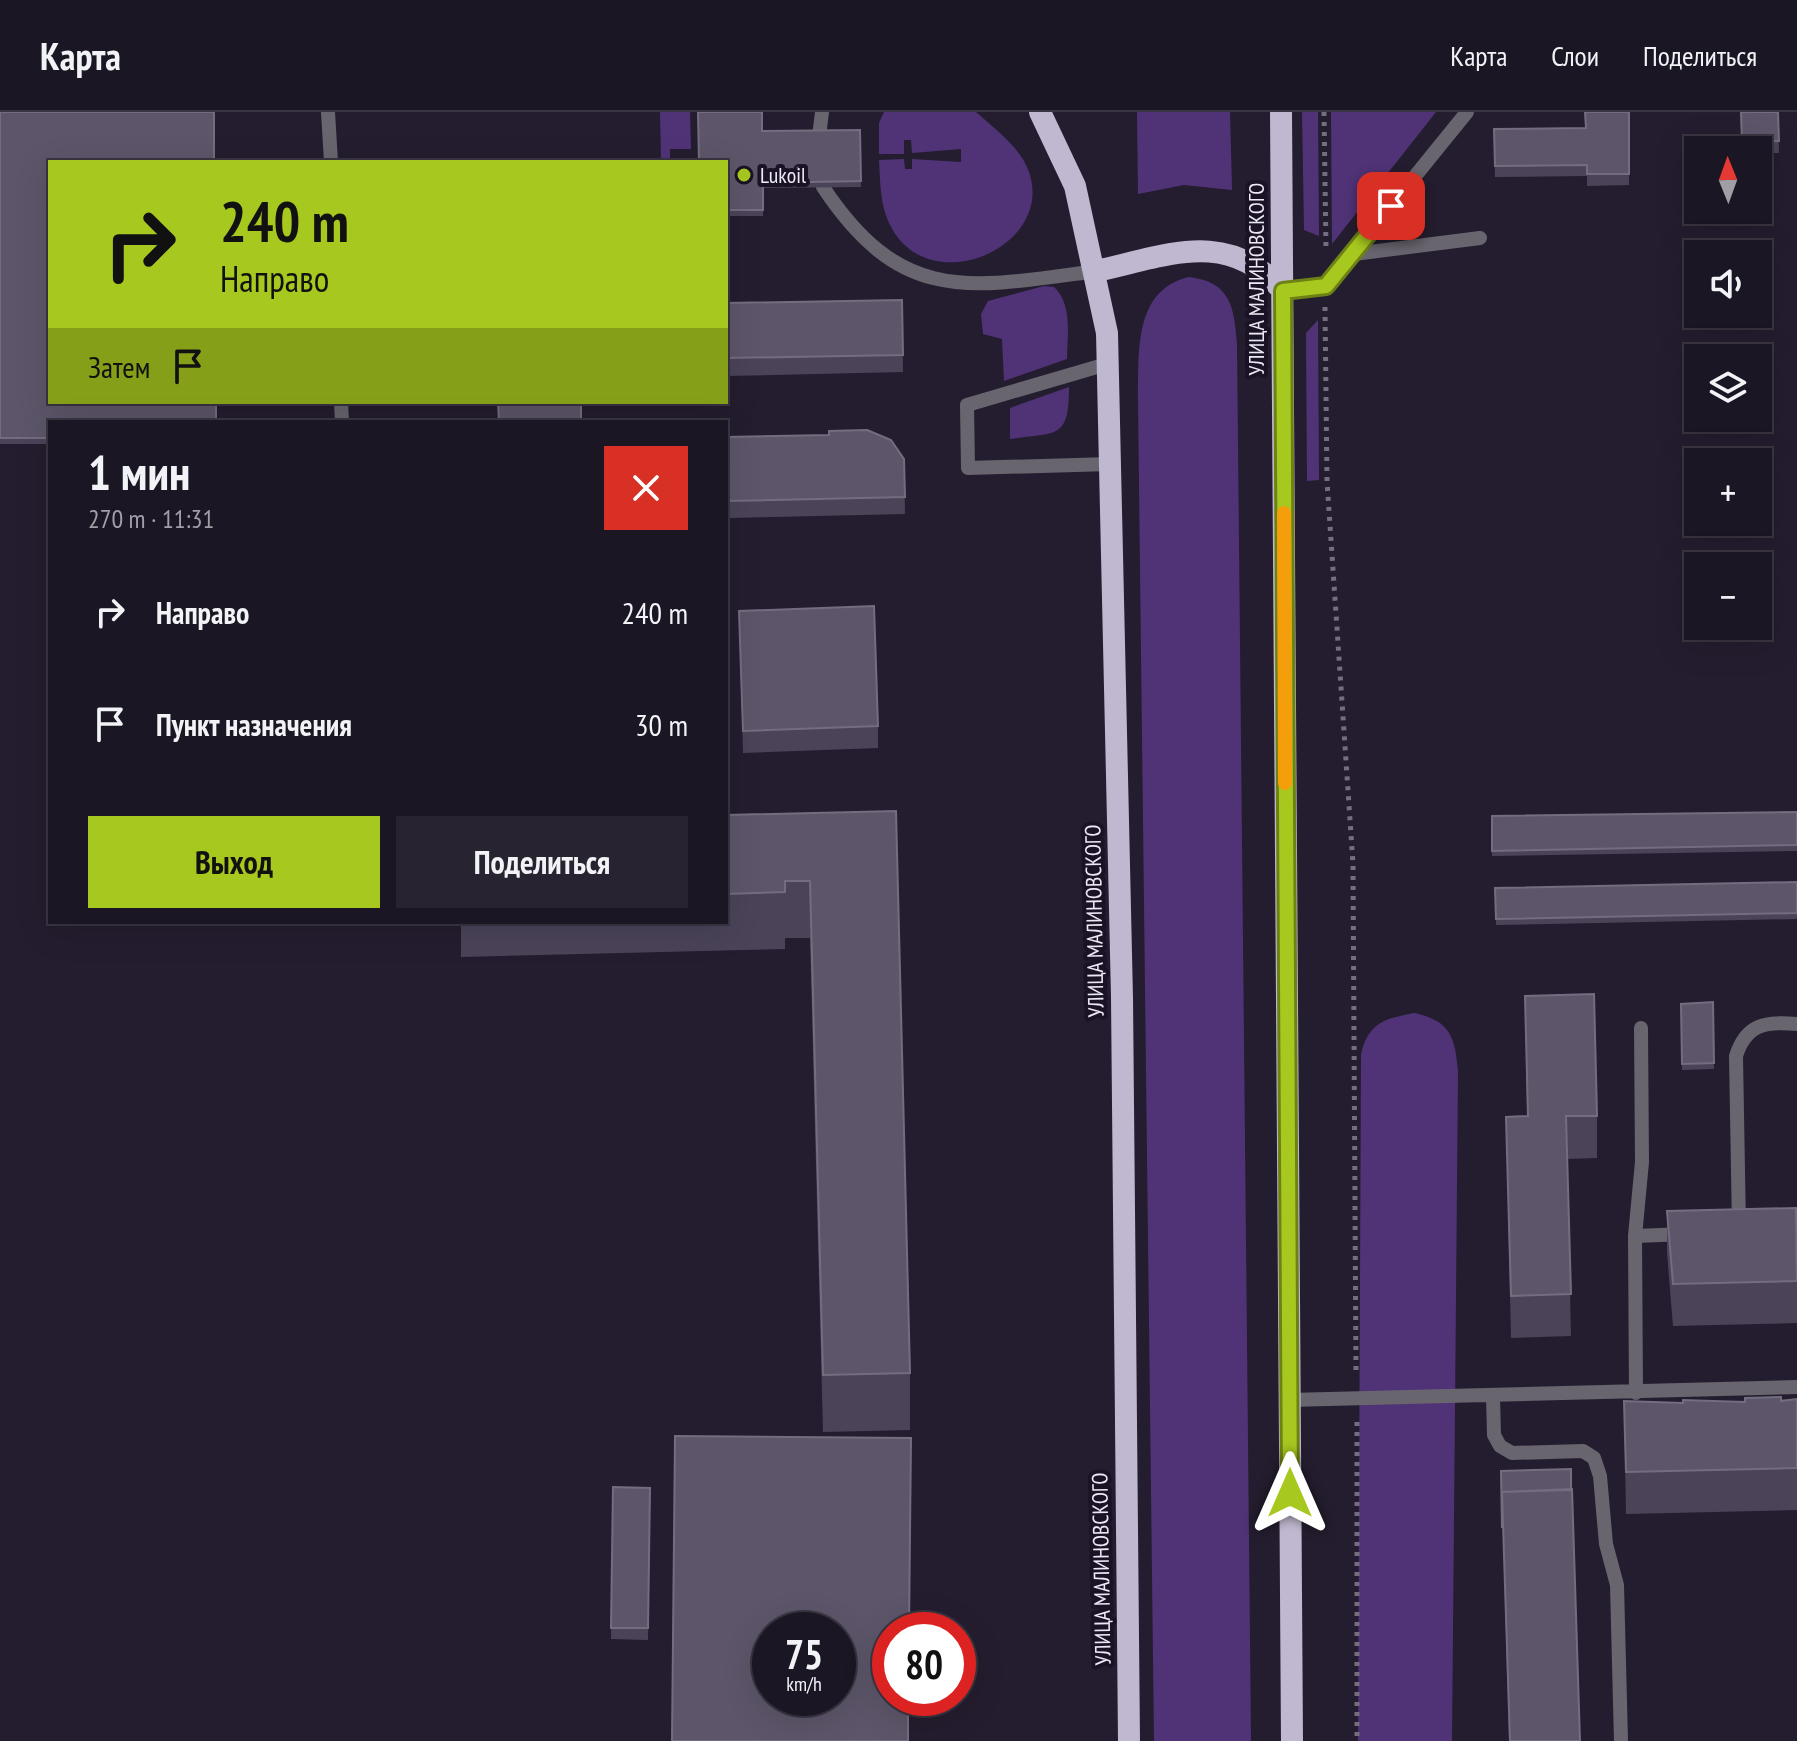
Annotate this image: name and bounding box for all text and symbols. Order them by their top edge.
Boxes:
text: Карта [40,31,121,80]
text: Карта [1450,37,1507,74]
text: Слои [1551,37,1599,74]
text: Поделиться [1643,37,1757,74]
north arrow [1684,136,1772,224]
map controls [1684,136,1772,640]
place label: Lukoil [760,161,807,189]
marker: Lukoil [735,166,753,184]
pin [1357,172,1425,240]
street label: УЛИЦА МАЛИНОВСКОГО [1242,183,1270,375]
icon: arrive [1369,184,1413,228]
text: 240 m [220,185,349,257]
icon: right [88,192,192,296]
button: sound [1684,240,1772,328]
text: Направо [220,255,329,302]
icon: arrive [166,344,210,388]
button: layers [1684,344,1772,432]
text: Затем [88,347,150,386]
text: 1 мин [88,441,190,503]
button: close [604,446,688,530]
button: + [1684,448,1772,536]
text: 270 m · 11:31 [88,502,214,535]
button: − [1684,552,1772,640]
icon: right [88,590,132,634]
text: Направо [156,593,249,632]
text: 240 m [622,593,688,632]
icon: arrive [88,702,132,746]
text: Пункт назначения [156,705,352,744]
text: 30 m [635,705,688,744]
button: Выход [88,816,380,908]
button: Поделиться [396,816,688,908]
street label: УЛИЦА МАЛИНОВСКОГО [1078,824,1110,1018]
position arrow [1248,1451,1332,1535]
street label: УЛИЦА МАЛИНОВСКОГО [1085,1472,1117,1666]
speed limit sign: 80 [872,1612,976,1716]
text: 75 [785,1628,823,1680]
text: km/h [786,1671,822,1697]

